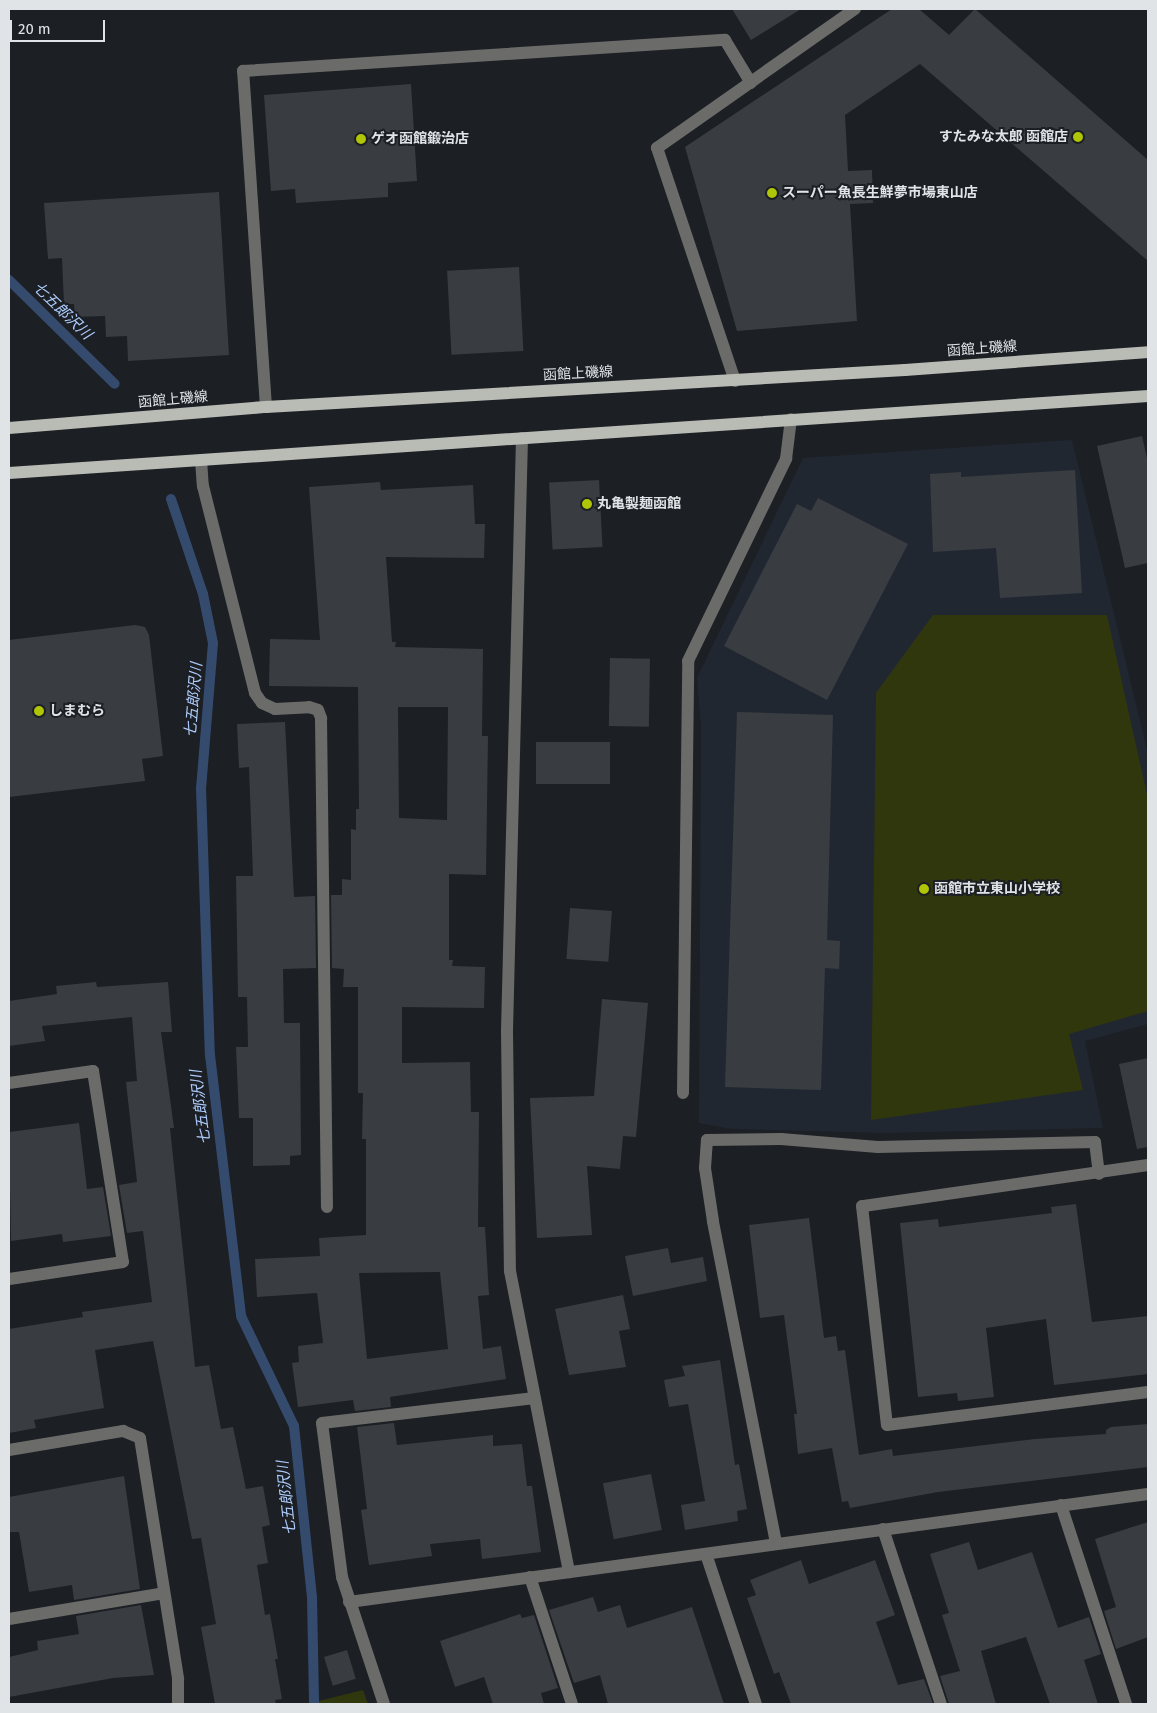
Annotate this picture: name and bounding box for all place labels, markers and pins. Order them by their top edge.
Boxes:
place label: すたみな太郎 函館店 [939,129,1068,145]
place label: ゲオ函館鍛治店 [371,131,469,147]
marker: すたみな太郎 函館店 [1072,131,1084,143]
marker: ゲオ函館鍛治店 [355,133,367,145]
place label: スーパー魚長生鮮夢市場東山店 [782,185,978,201]
marker: スーパー魚長生鮮夢市場東山店 [766,187,778,199]
place label: 丸亀製麺函館 [597,496,681,512]
marker: 丸亀製麺函館 [581,498,593,510]
place label: しまむら [49,703,105,719]
marker: しまむら [33,705,45,717]
place label: 函館市立東山小学校 [934,881,1060,897]
marker: 函館市立東山小学校 [918,883,930,895]

